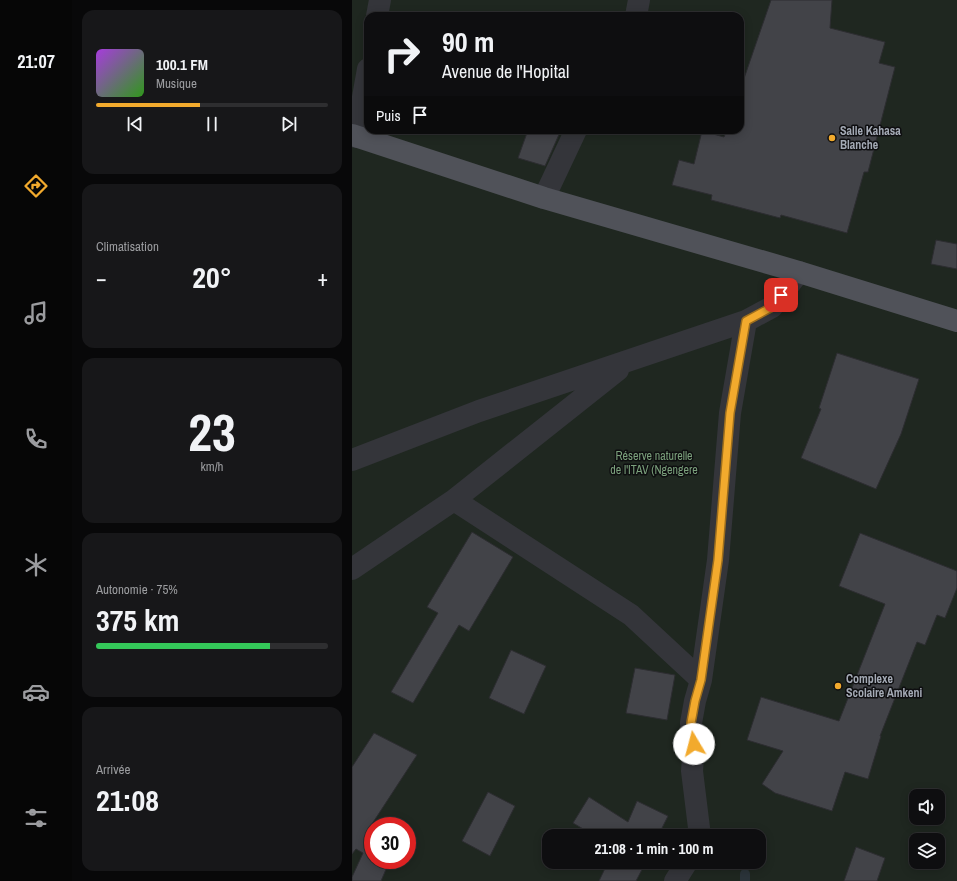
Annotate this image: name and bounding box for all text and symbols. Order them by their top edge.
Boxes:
text: 90 m [442,23,494,61]
icon: right [376,28,428,80]
text: 21:07 [17,49,55,74]
text: 100.1 FM [156,54,208,75]
text: Avenue de l'Hopital [442,59,569,84]
text: Musique [156,75,197,92]
icon: arrive [409,104,431,126]
text: Puis [376,105,401,126]
icon: previous [124,113,146,135]
icon: pause [201,113,223,135]
icon: next [278,113,300,135]
place label: Salle Kahasa Blanche [840,123,901,153]
marker: Salle Kahasa Blanche [827,133,837,143]
icon: directions [22,172,50,200]
text: Climatisation [96,238,159,255]
text: 20° [192,257,232,297]
text: − [96,263,107,293]
text: + [317,263,328,293]
pin [764,278,798,312]
icon: arrive [770,284,792,306]
icon: music [22,299,50,327]
text: 23 [188,397,236,467]
icon: phone [22,425,50,453]
park label: Réserve naturelle de l'ITAV (Ngengere [610,448,698,478]
text: km/h [200,458,224,475]
icon: climate [22,551,50,579]
text: Autonomie · 75% [96,581,178,598]
text: 375 km [96,600,179,640]
place label: Complexe Scolaire Amkeni [846,671,922,701]
icon: car [22,678,50,706]
marker: Complexe Scolaire Amkeni [833,681,843,691]
position arrow [673,723,715,765]
text: Arrivée [96,761,130,778]
text: 21:08 [96,780,159,820]
map controls [909,789,945,869]
button: sound [909,789,945,825]
icon: filters [22,804,50,832]
speed limit sign: 30 [364,817,416,869]
button: layers [909,833,945,869]
text: 21:08 · 1 min · 100 m [595,838,713,859]

